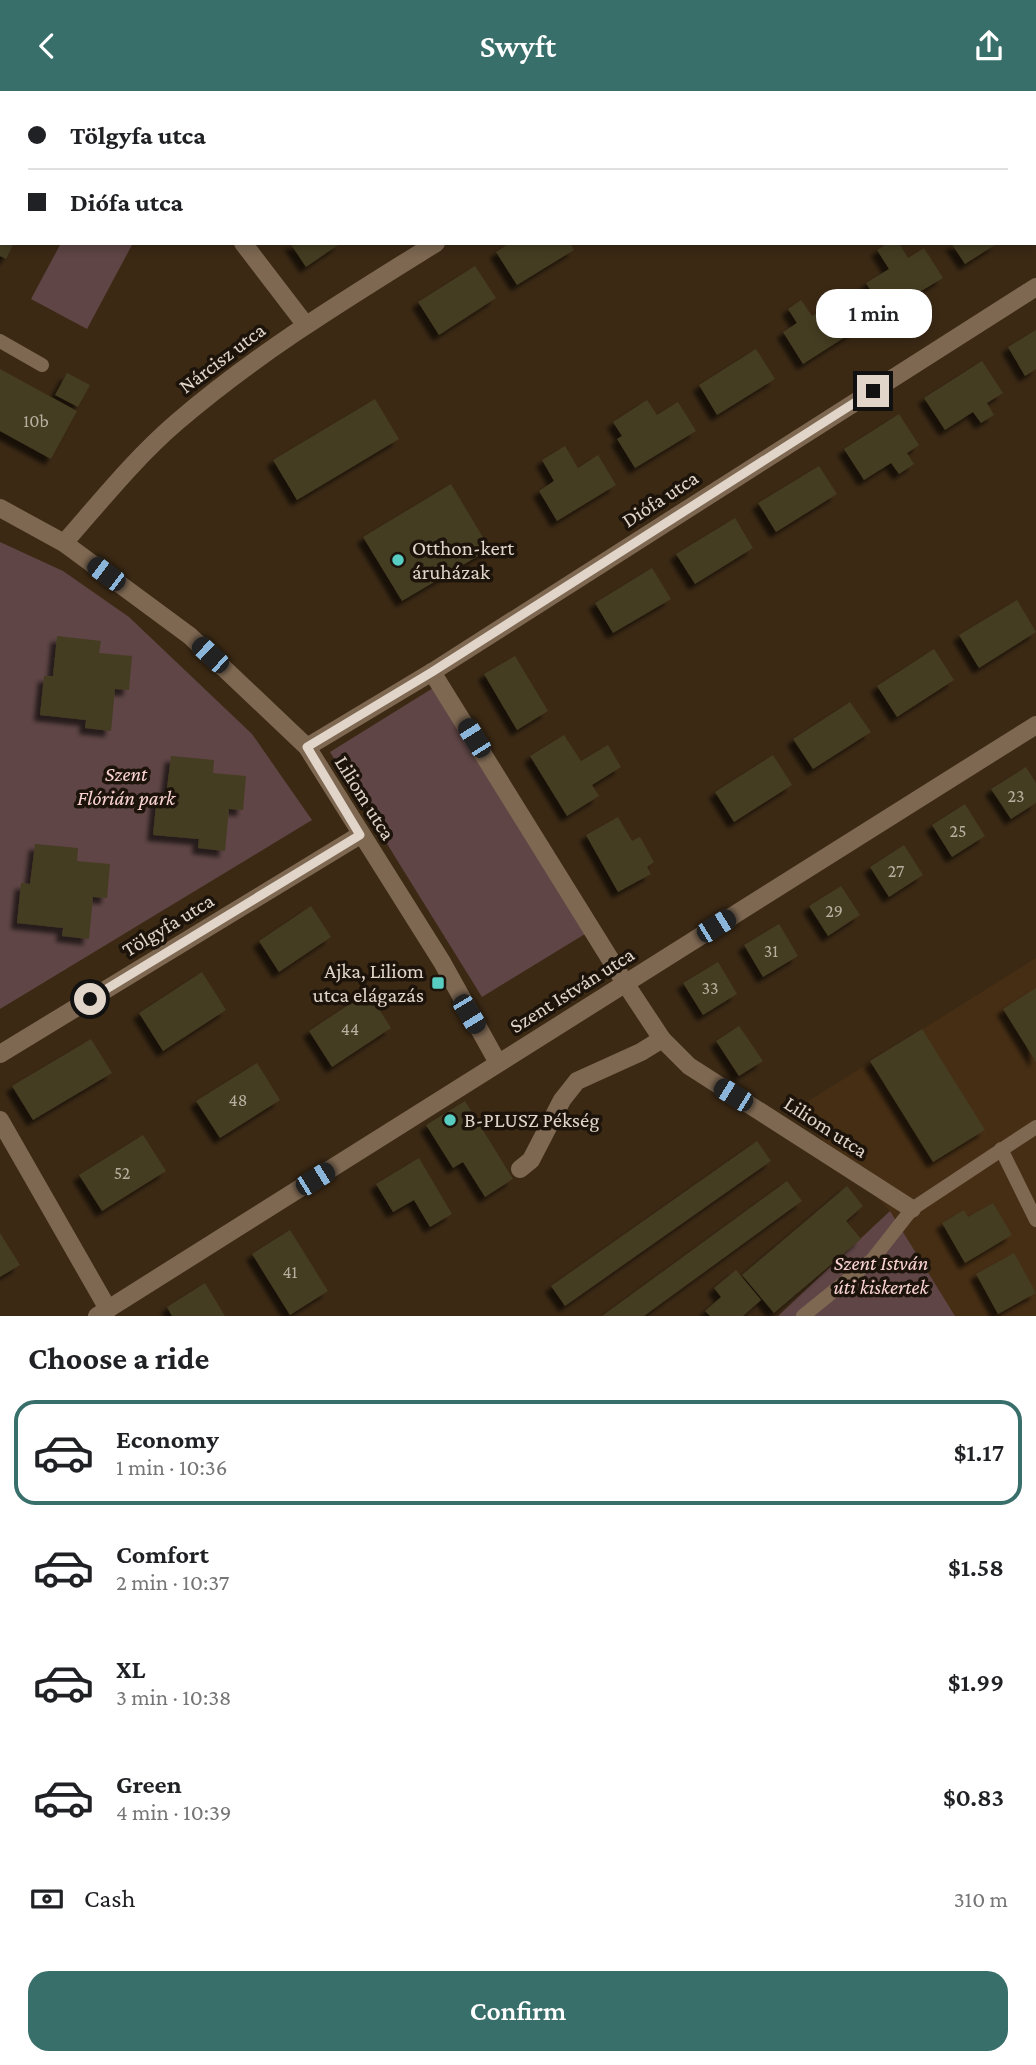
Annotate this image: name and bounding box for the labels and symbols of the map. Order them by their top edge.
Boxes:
callout: 1 min [815,289,931,338]
street label: Nárcisz utca [174,318,270,398]
route end [857,375,889,407]
house number: 10b [23,411,49,431]
street label: Diófa utca [617,465,703,533]
place label: Otthon-kert áruházak [412,536,515,584]
marker: Otthon-kert áruházak [390,552,406,568]
car [83,553,130,595]
car [188,633,233,677]
car [454,715,495,761]
street label: Liliom utca [330,752,400,845]
park label: Szent Flórián park [77,762,176,810]
house number: 23 [1007,786,1025,806]
house number: 25 [949,821,967,841]
house number: 27 [888,861,904,881]
street label: Tölgyfa utca [118,888,218,962]
house number: 29 [825,901,843,921]
car [693,906,740,946]
house number: 31 [764,941,778,961]
street label: Szent István utca [505,942,639,1038]
place label: Ajka, Liliom utca elágazás [313,959,424,1007]
marker: Ajka, Liliom utca elágazás [430,975,446,991]
house number: 33 [702,978,719,998]
route start [74,983,106,1015]
car [450,991,489,1037]
house number: 44 [341,1019,359,1039]
car [710,1075,757,1115]
house number: 48 [229,1090,247,1110]
street label: Liliom utca [780,1091,872,1163]
place label: B-PLUSZ Pékség [464,1108,600,1132]
marker: B-PLUSZ Pékség [442,1112,458,1128]
car [292,1159,339,1199]
house number: 52 [114,1163,130,1183]
park label: Szent István úti kiskertek [833,1251,929,1299]
house number: 41 [282,1262,298,1282]

